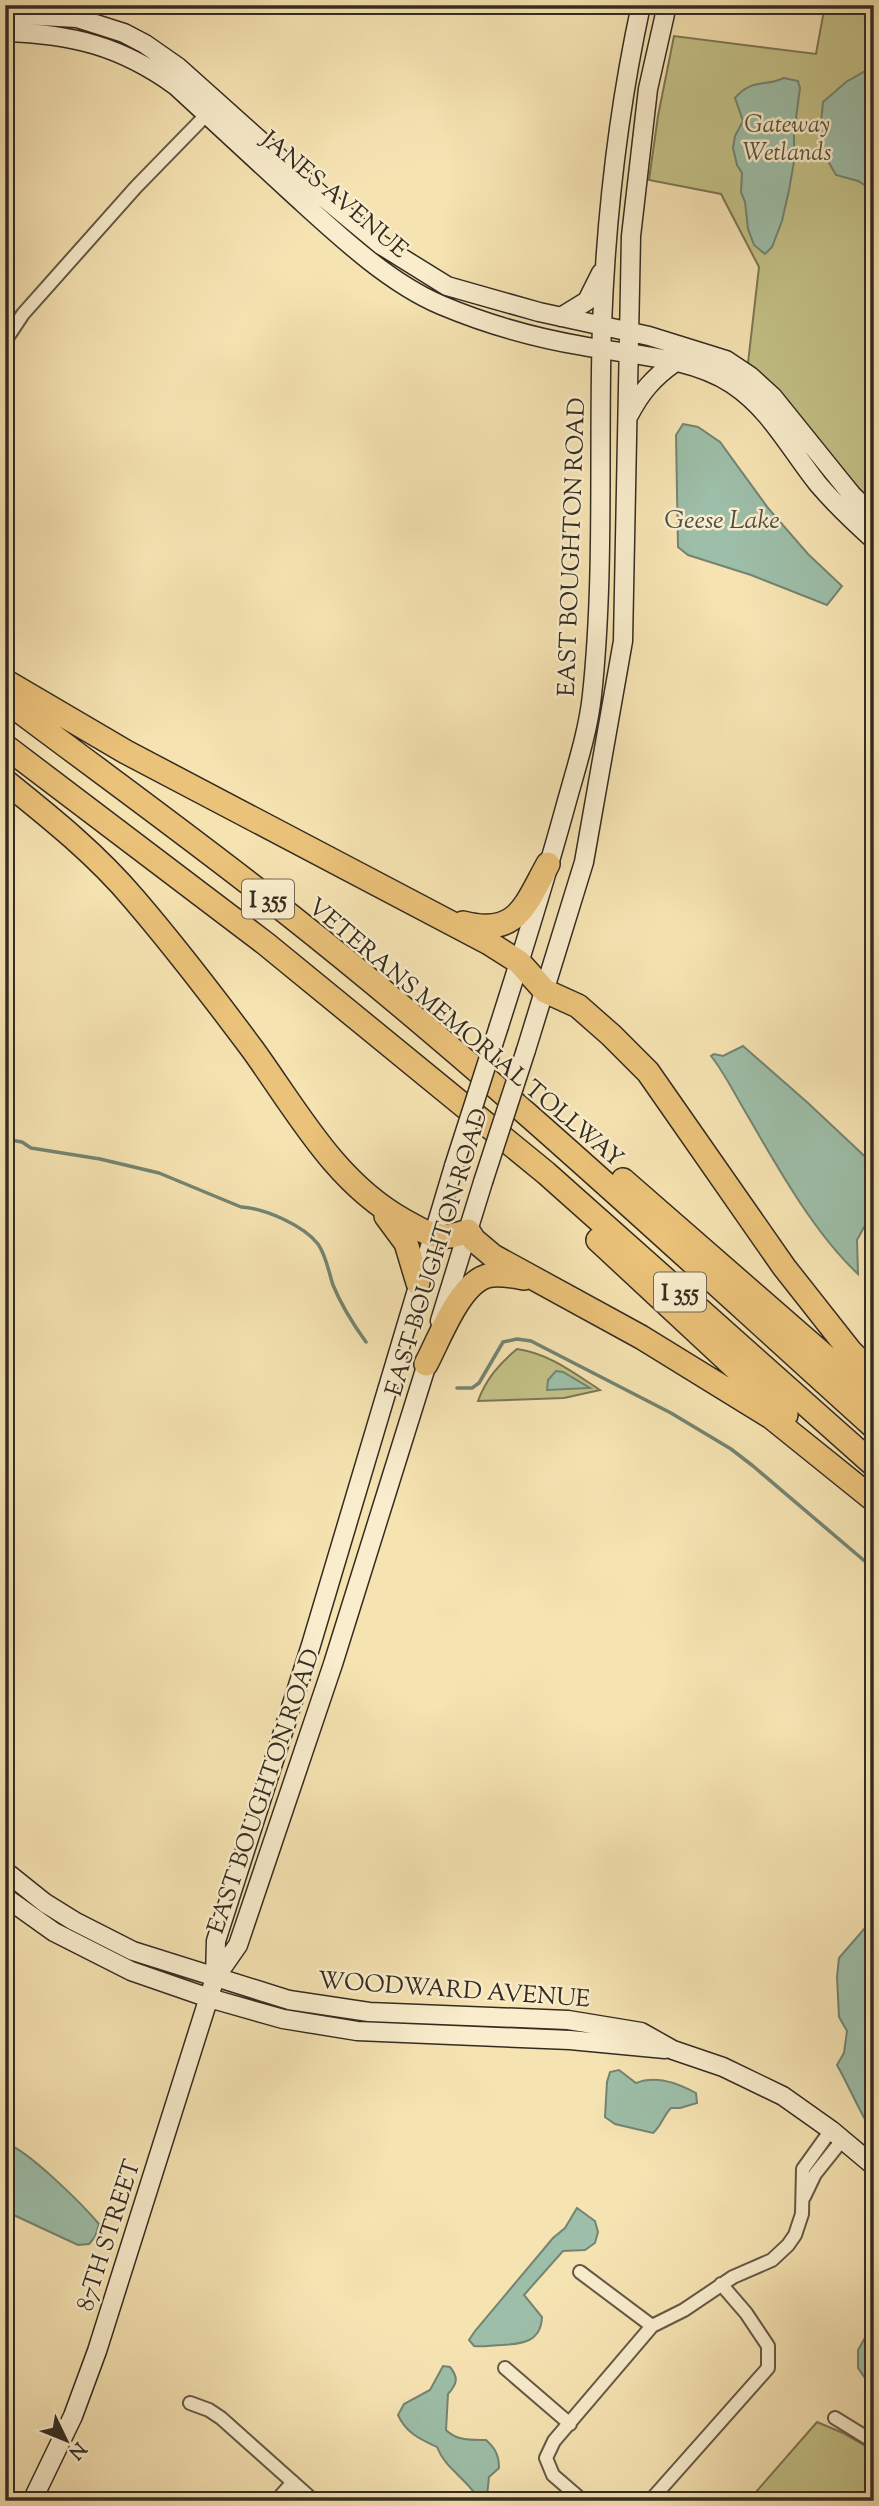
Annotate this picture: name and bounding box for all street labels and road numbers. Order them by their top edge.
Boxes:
street label: JANES AVENUE [251,123,415,268]
street label: EAST BOUGHTON ROAD [551,397,595,697]
road number: I 355 [242,879,294,918]
street label: VETERANS MEMORIAL TOLLWAY [299,891,630,1176]
street label: EAST BOUGHTON ROAD [378,1105,498,1401]
road number: I 355 [654,1273,706,1312]
street label: EAST BOUGHTON ROAD [200,1645,330,1939]
street label: WOODWARD AVENUE [317,1965,592,2018]
street label: 87TH STREET [69,2156,150,2316]

